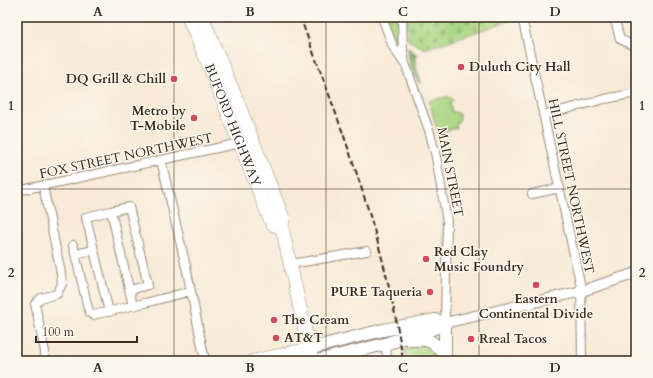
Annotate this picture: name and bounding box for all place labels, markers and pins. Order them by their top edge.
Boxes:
place label: Duluth City Hall [469,58,571,76]
marker: Duluth City Hall [456,62,466,72]
place label: DQ Grill & Chill [66,70,166,88]
marker: DQ Grill & Chill [169,74,179,84]
place label: Metro by T-Mobile [130,102,187,135]
marker: Metro by T-Mobile [189,113,199,123]
place label: Red Clay Music Foundry [434,243,524,276]
marker: Red Clay Music Foundry [421,254,431,264]
marker: Eastern Continental Divide [531,280,541,290]
place label: PURE Taqueria [330,283,423,301]
marker: PURE Taqueria [425,287,435,297]
place label: Eastern Continental Divide [479,290,593,323]
place label: The Cream [282,311,349,329]
marker: The Cream [269,315,279,325]
place label: AT&T [284,329,323,347]
place label: Rreal Tacos [479,330,547,348]
marker: AT&T [271,333,281,343]
marker: Rreal Tacos [466,334,476,344]

